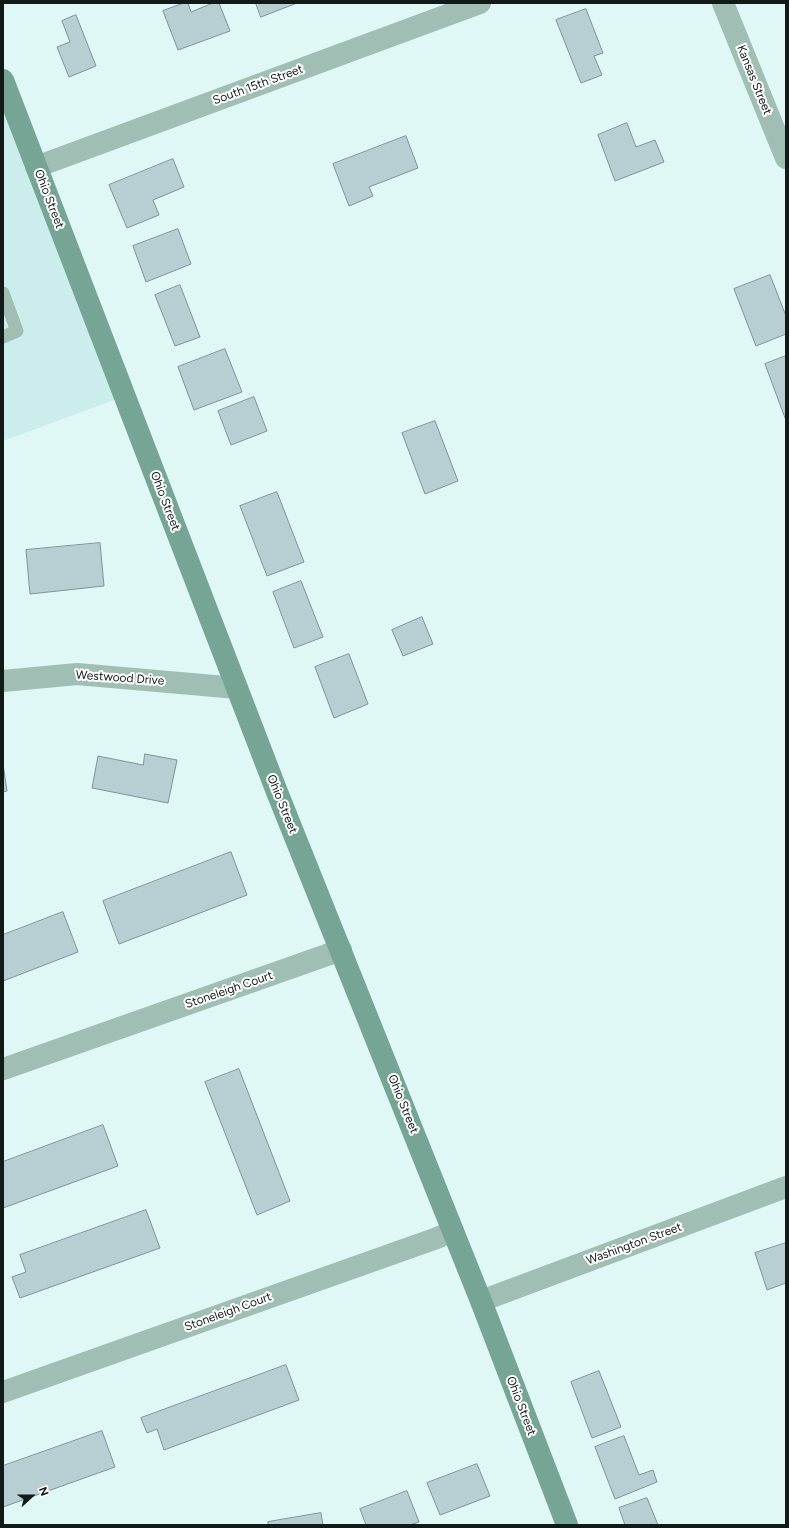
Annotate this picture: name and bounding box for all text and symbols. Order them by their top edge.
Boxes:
street label: Kansas Street [733,43,775,117]
street label: South 15th Street [211,62,305,108]
street label: Ohio Street [31,167,67,231]
street label: Ohio Street [147,469,183,533]
street label: Westwood Drive [75,668,165,688]
street label: Ohio Street [264,772,300,836]
street label: Stoneleigh Court [183,968,275,1012]
street label: Ohio Street [385,1072,421,1136]
street label: Washington Street [584,1220,684,1268]
street label: Stoneleigh Court [182,1290,274,1334]
street label: Ohio Street [503,1374,539,1438]
north arrow [12,1476,52,1516]
text: N [36,1485,51,1498]

